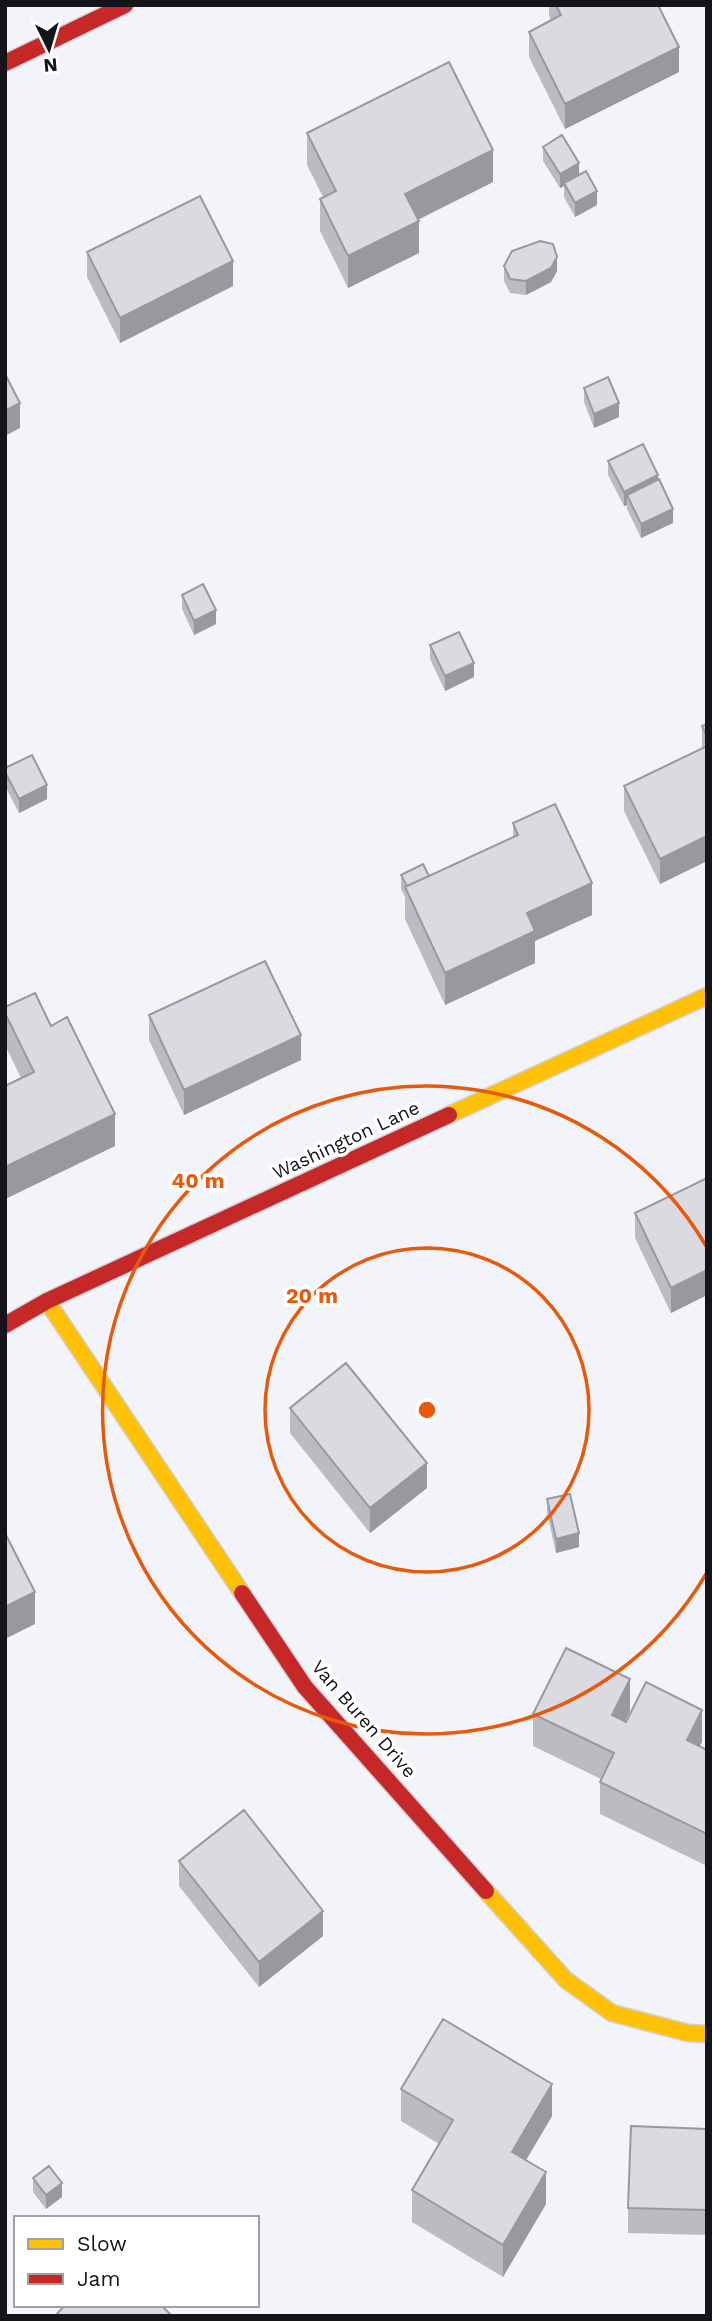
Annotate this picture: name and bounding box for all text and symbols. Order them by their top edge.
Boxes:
north arrow [14,14,84,84]
text: N [42,53,58,78]
street label: Washington Lane [269,1096,423,1184]
text: 40 m [172,1168,224,1193]
text: 20 m [286,1283,338,1308]
centre of rings [415,1398,439,1422]
street label: Van Buren Drive [307,1656,421,1782]
legend [14,2216,259,2307]
text: Slow [77,2231,127,2256]
text: Jam [77,2266,120,2291]

